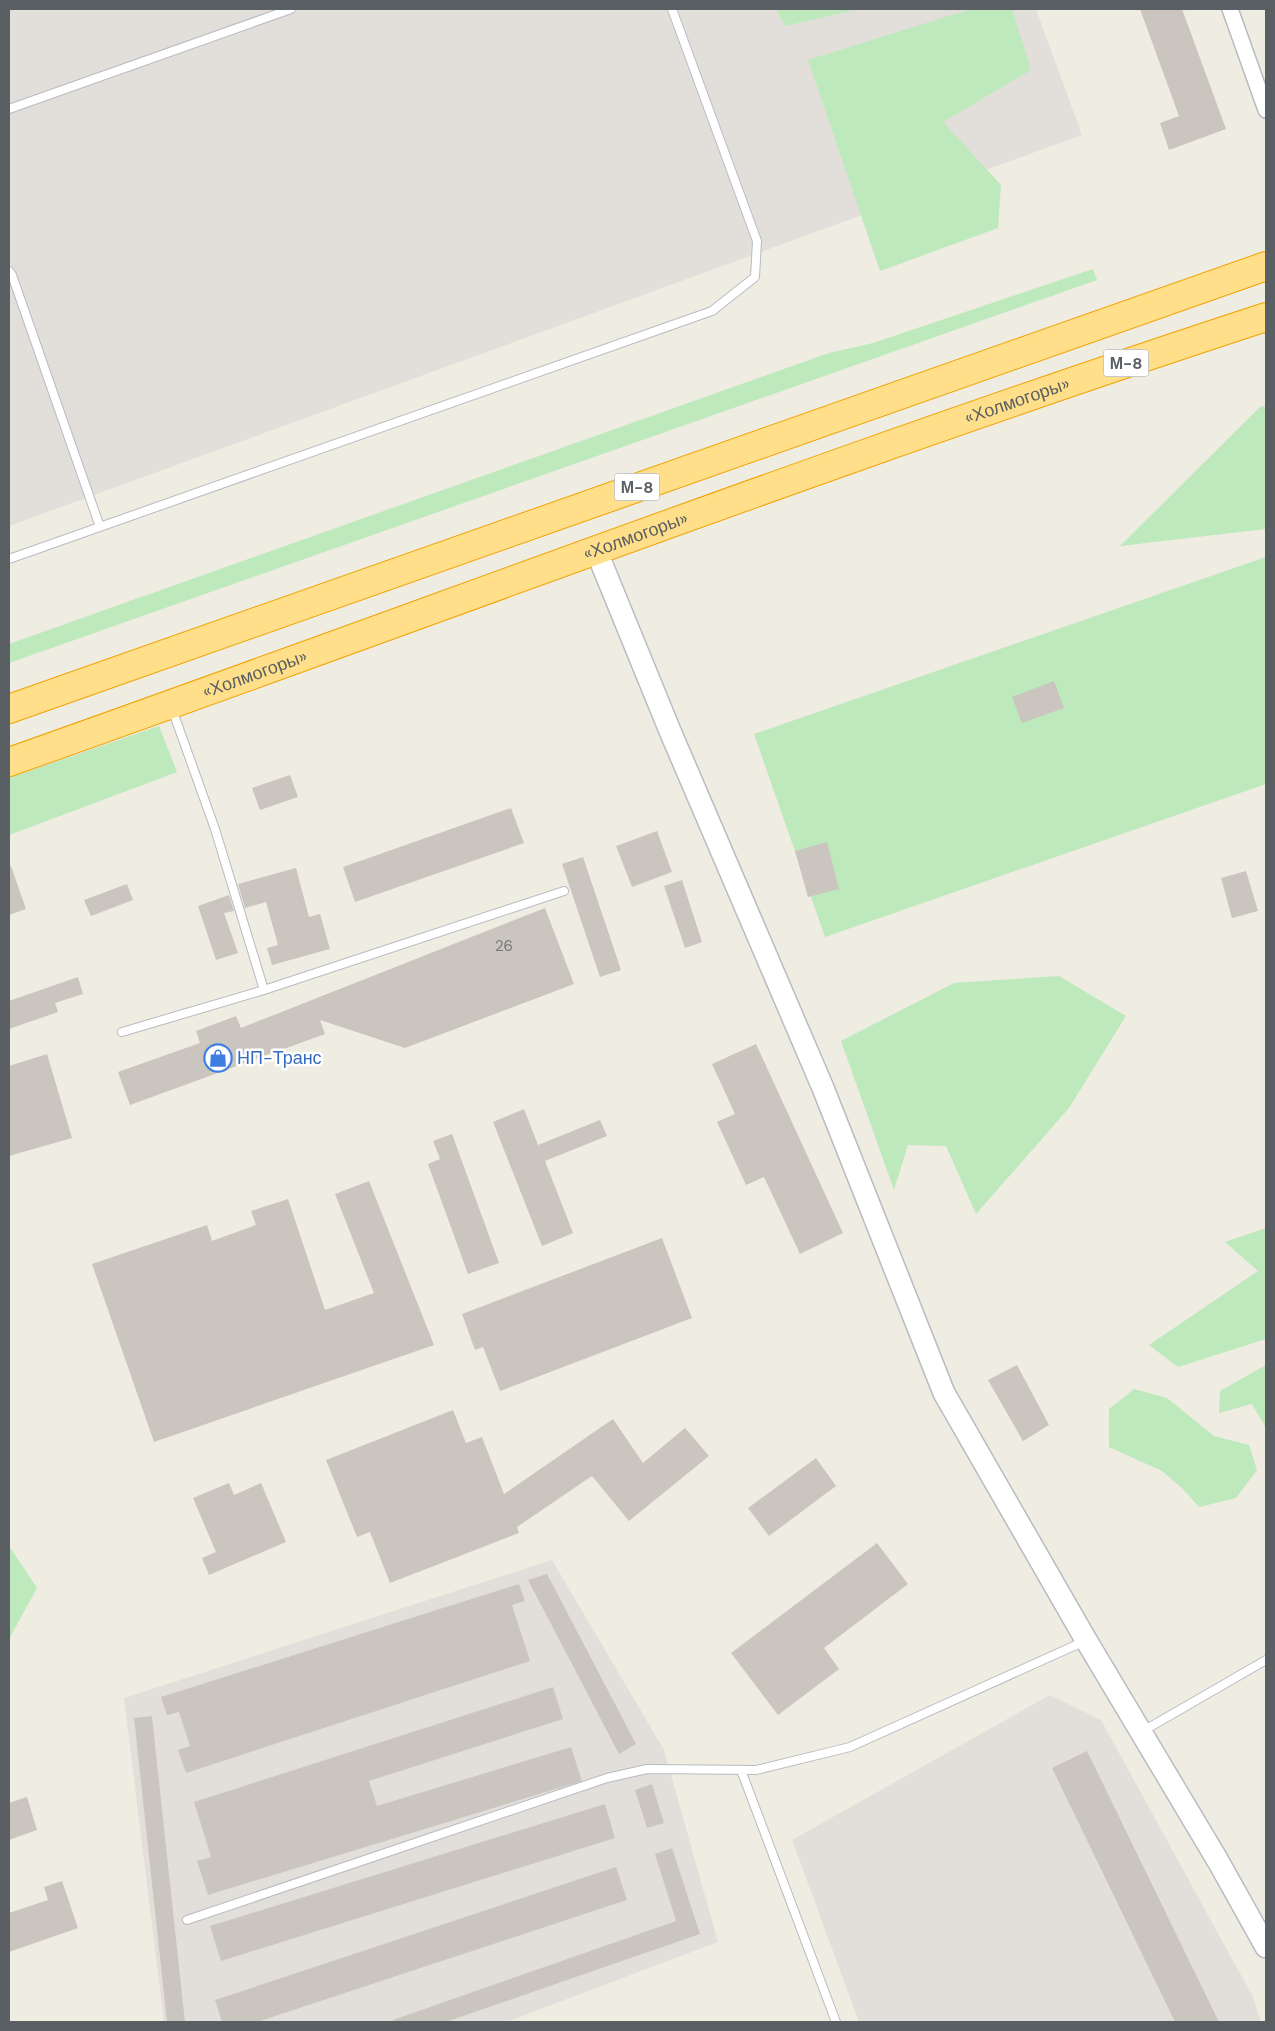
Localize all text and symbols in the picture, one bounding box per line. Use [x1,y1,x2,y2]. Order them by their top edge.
road number: М-8 [1104,349,1148,376]
street label: «Холмогоры» [961,371,1073,430]
road number: М-8 [614,474,660,501]
street label: «Холмогоры» [580,506,691,566]
street label: «Холмогоры» [199,644,310,704]
house number: 26 [495,936,513,956]
shop icon: НП-Транс [203,1043,233,1073]
place label: НП-Транс [237,1046,322,1070]

